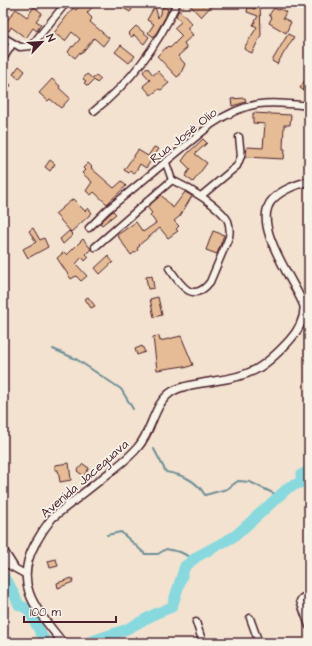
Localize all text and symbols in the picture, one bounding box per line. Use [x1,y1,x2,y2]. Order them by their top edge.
north arrow [22,22,62,62]
text: N [42,32,59,44]
street label: Rua José Olio [146,103,221,168]
street label: Avenida Jaceguava [37,435,133,523]
scale bar [24,598,116,624]
text: 100 m [30,604,61,621]

